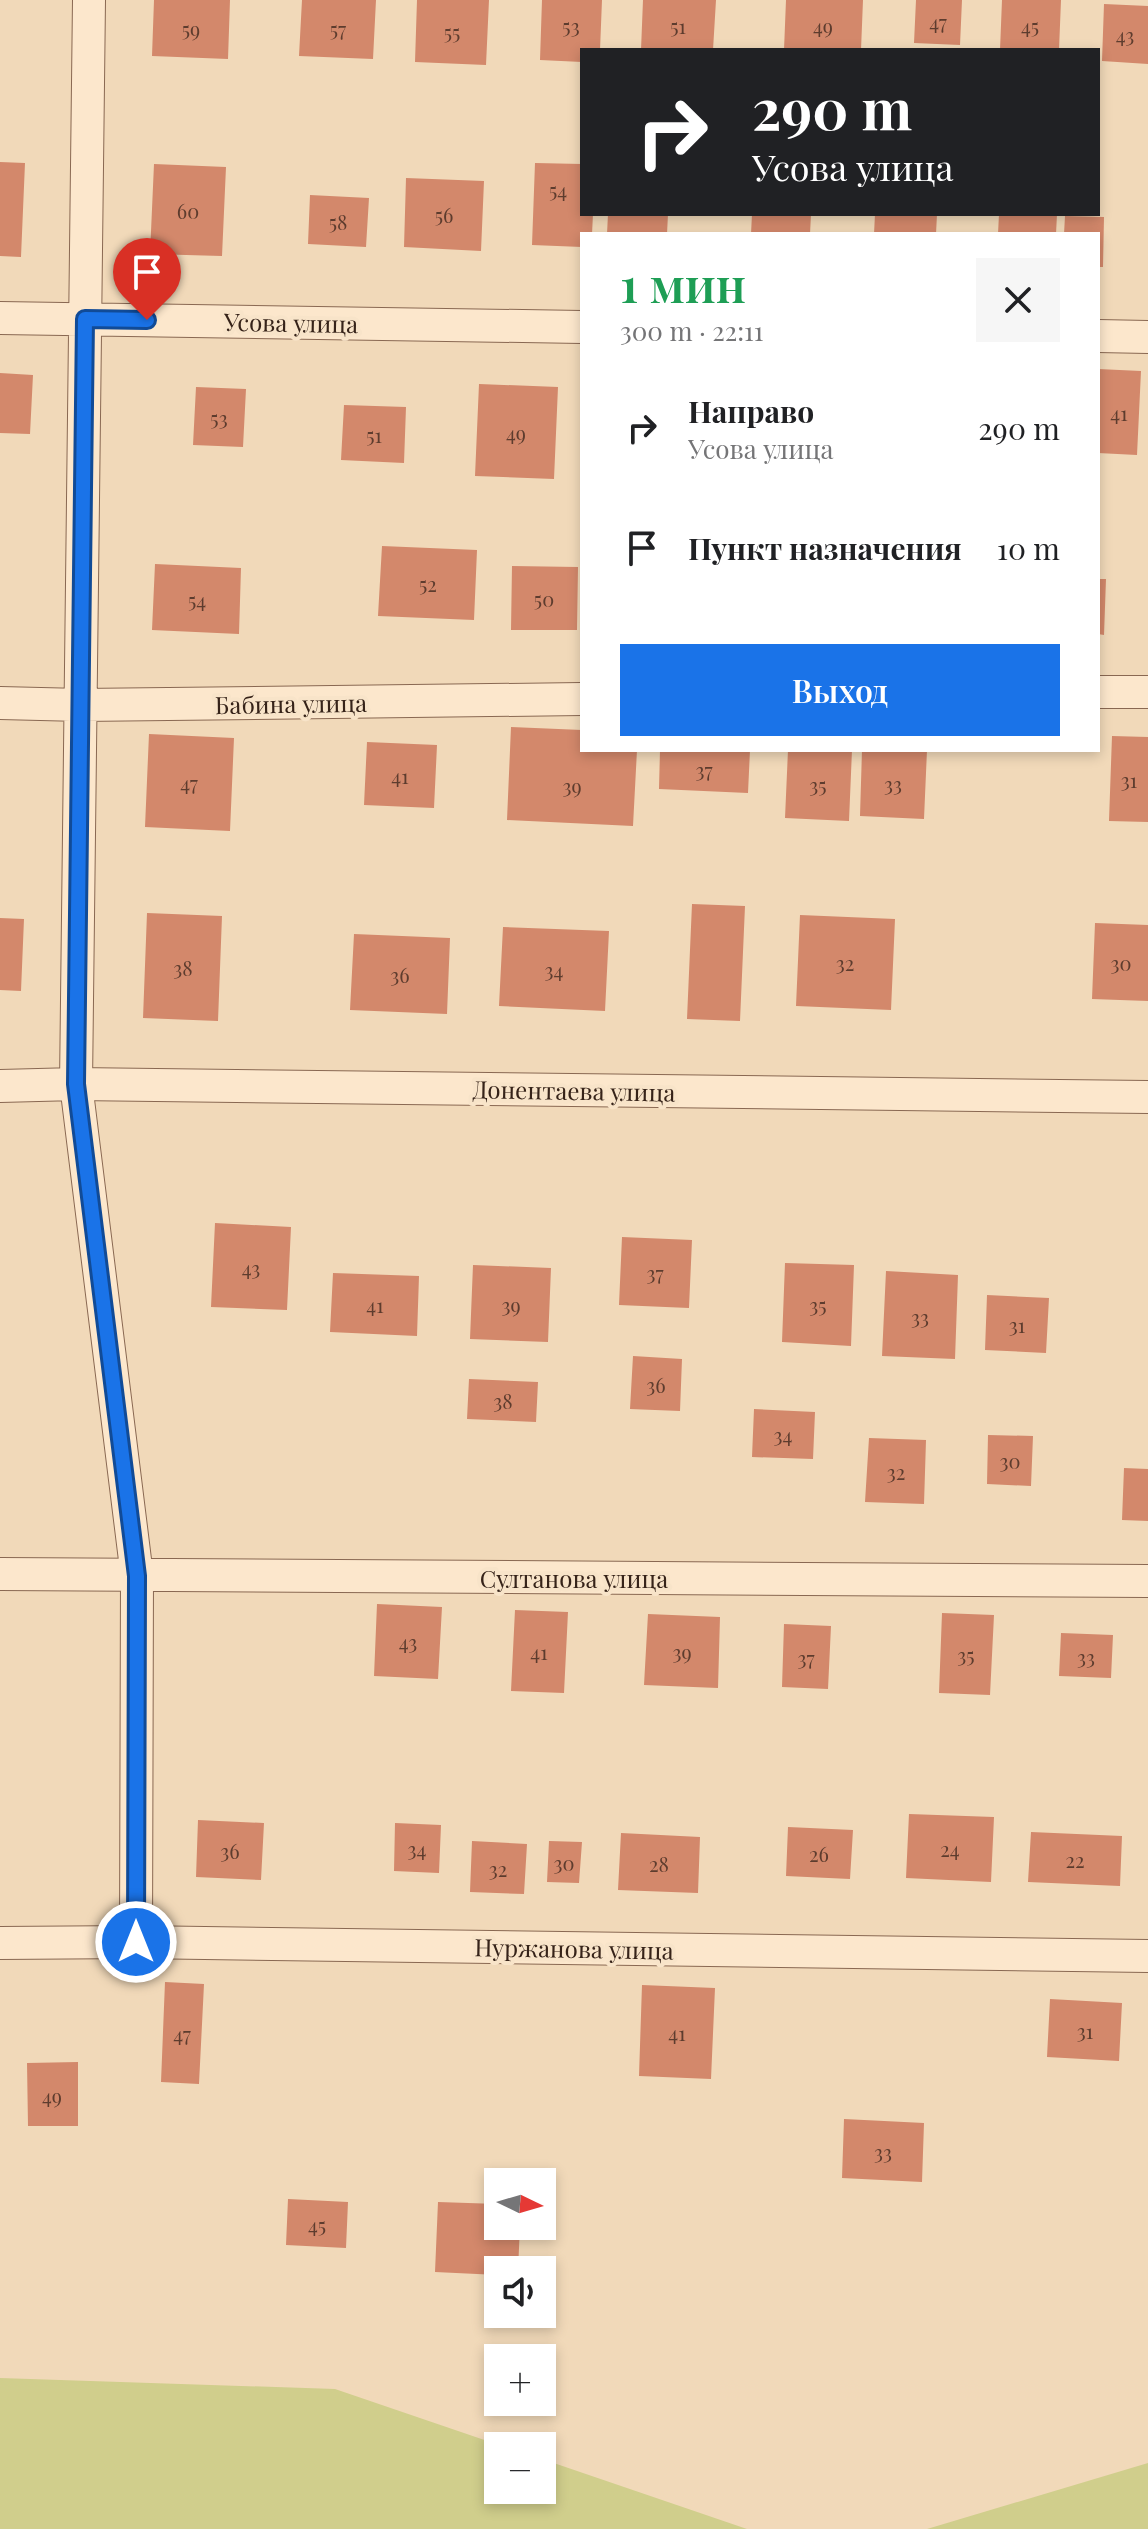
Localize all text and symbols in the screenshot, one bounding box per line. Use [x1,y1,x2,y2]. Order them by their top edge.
house number: 47 [929,8,947,35]
house number: 53 [562,12,580,39]
house number: 51 [670,12,686,39]
house number: 49 [813,12,833,39]
house number: 45 [1021,12,1039,39]
house number: 59 [182,15,200,42]
house number: 57 [330,15,346,42]
house number: 55 [444,18,460,45]
house number: 43 [1116,21,1134,48]
text: 290 m [752,70,912,145]
icon: right [620,80,724,184]
text: Усова улица [752,142,953,190]
house number: 54 [549,176,567,203]
house number: 60 [177,197,199,224]
house number: 56 [435,201,453,228]
house number: 58 [329,208,347,235]
pin [113,238,181,320]
icon: arrive [125,250,169,294]
text: 1 мин [620,251,746,315]
button: close [976,258,1060,342]
street label: Усова улица [223,305,358,339]
text: 300 m · 22:11 [620,313,763,348]
text: Направо [688,391,814,431]
house number: 41 [1110,399,1128,426]
house number: 53 [210,404,228,431]
icon: right [620,406,664,450]
text: 290 m [978,408,1060,448]
house number: 49 [506,419,526,446]
house number: 51 [366,421,382,448]
text: Усова улица [688,431,833,466]
icon: arrive [620,526,664,570]
text: Пункт назначения [688,528,962,568]
text: 10 m [997,528,1060,568]
house number: 52 [419,570,437,597]
house number: 50 [534,585,554,612]
house number: 54 [188,586,206,613]
button: Выход [620,644,1060,736]
street label: Бабина улица [215,686,367,720]
house number: 37 [695,756,713,783]
house number: 41 [391,762,409,789]
house number: 31 [1121,766,1137,793]
house number: 47 [180,769,198,796]
house number: 33 [884,770,902,797]
house number: 35 [809,771,827,798]
house number: 39 [562,772,582,799]
house number: 32 [836,949,854,976]
house number: 30 [1110,949,1132,976]
house number: 38 [173,954,193,981]
house number: 34 [545,956,564,983]
house number: 36 [390,961,410,988]
street label: Донентаева улица [472,1072,676,1108]
house number: 43 [242,1254,260,1281]
house number: 37 [646,1259,664,1286]
house number: 41 [366,1291,384,1318]
house number: 39 [501,1291,521,1318]
house number: 35 [809,1291,827,1318]
house number: 33 [911,1303,929,1330]
house number: 31 [1009,1311,1025,1338]
house number: 36 [646,1371,666,1398]
house number: 38 [493,1387,513,1414]
house number: 34 [774,1421,793,1448]
house number: 30 [999,1447,1021,1474]
house number: 32 [887,1458,905,1485]
street label: Султанова улица [480,1562,668,1594]
house number: 43 [399,1628,417,1655]
house number: 41 [530,1638,548,1665]
house number: 39 [672,1638,692,1665]
house number: 35 [957,1641,975,1668]
house number: 33 [1077,1643,1095,1670]
house number: 37 [797,1644,815,1671]
house number: 34 [408,1835,427,1862]
house number: 24 [940,1835,960,1862]
house number: 36 [220,1837,240,1864]
house number: 26 [809,1840,829,1867]
house number: 22 [1065,1846,1085,1873]
house number: 30 [553,1849,575,1876]
house number: 28 [649,1850,669,1877]
house number: 32 [489,1855,507,1882]
position arrow [94,1900,178,1984]
street label: Нуржанова улица [474,1930,674,1966]
house number: 31 [1077,2017,1093,2044]
house number: 41 [668,2019,686,2046]
house number: 47 [173,2020,191,2047]
house number: 49 [42,2082,62,2109]
house number: 33 [874,2138,892,2165]
north arrow [484,2168,556,2240]
map controls [484,2168,556,2504]
house number: 45 [308,2211,326,2238]
button: sound [484,2256,556,2328]
button: + [484,2344,556,2416]
button: − [484,2432,556,2504]

